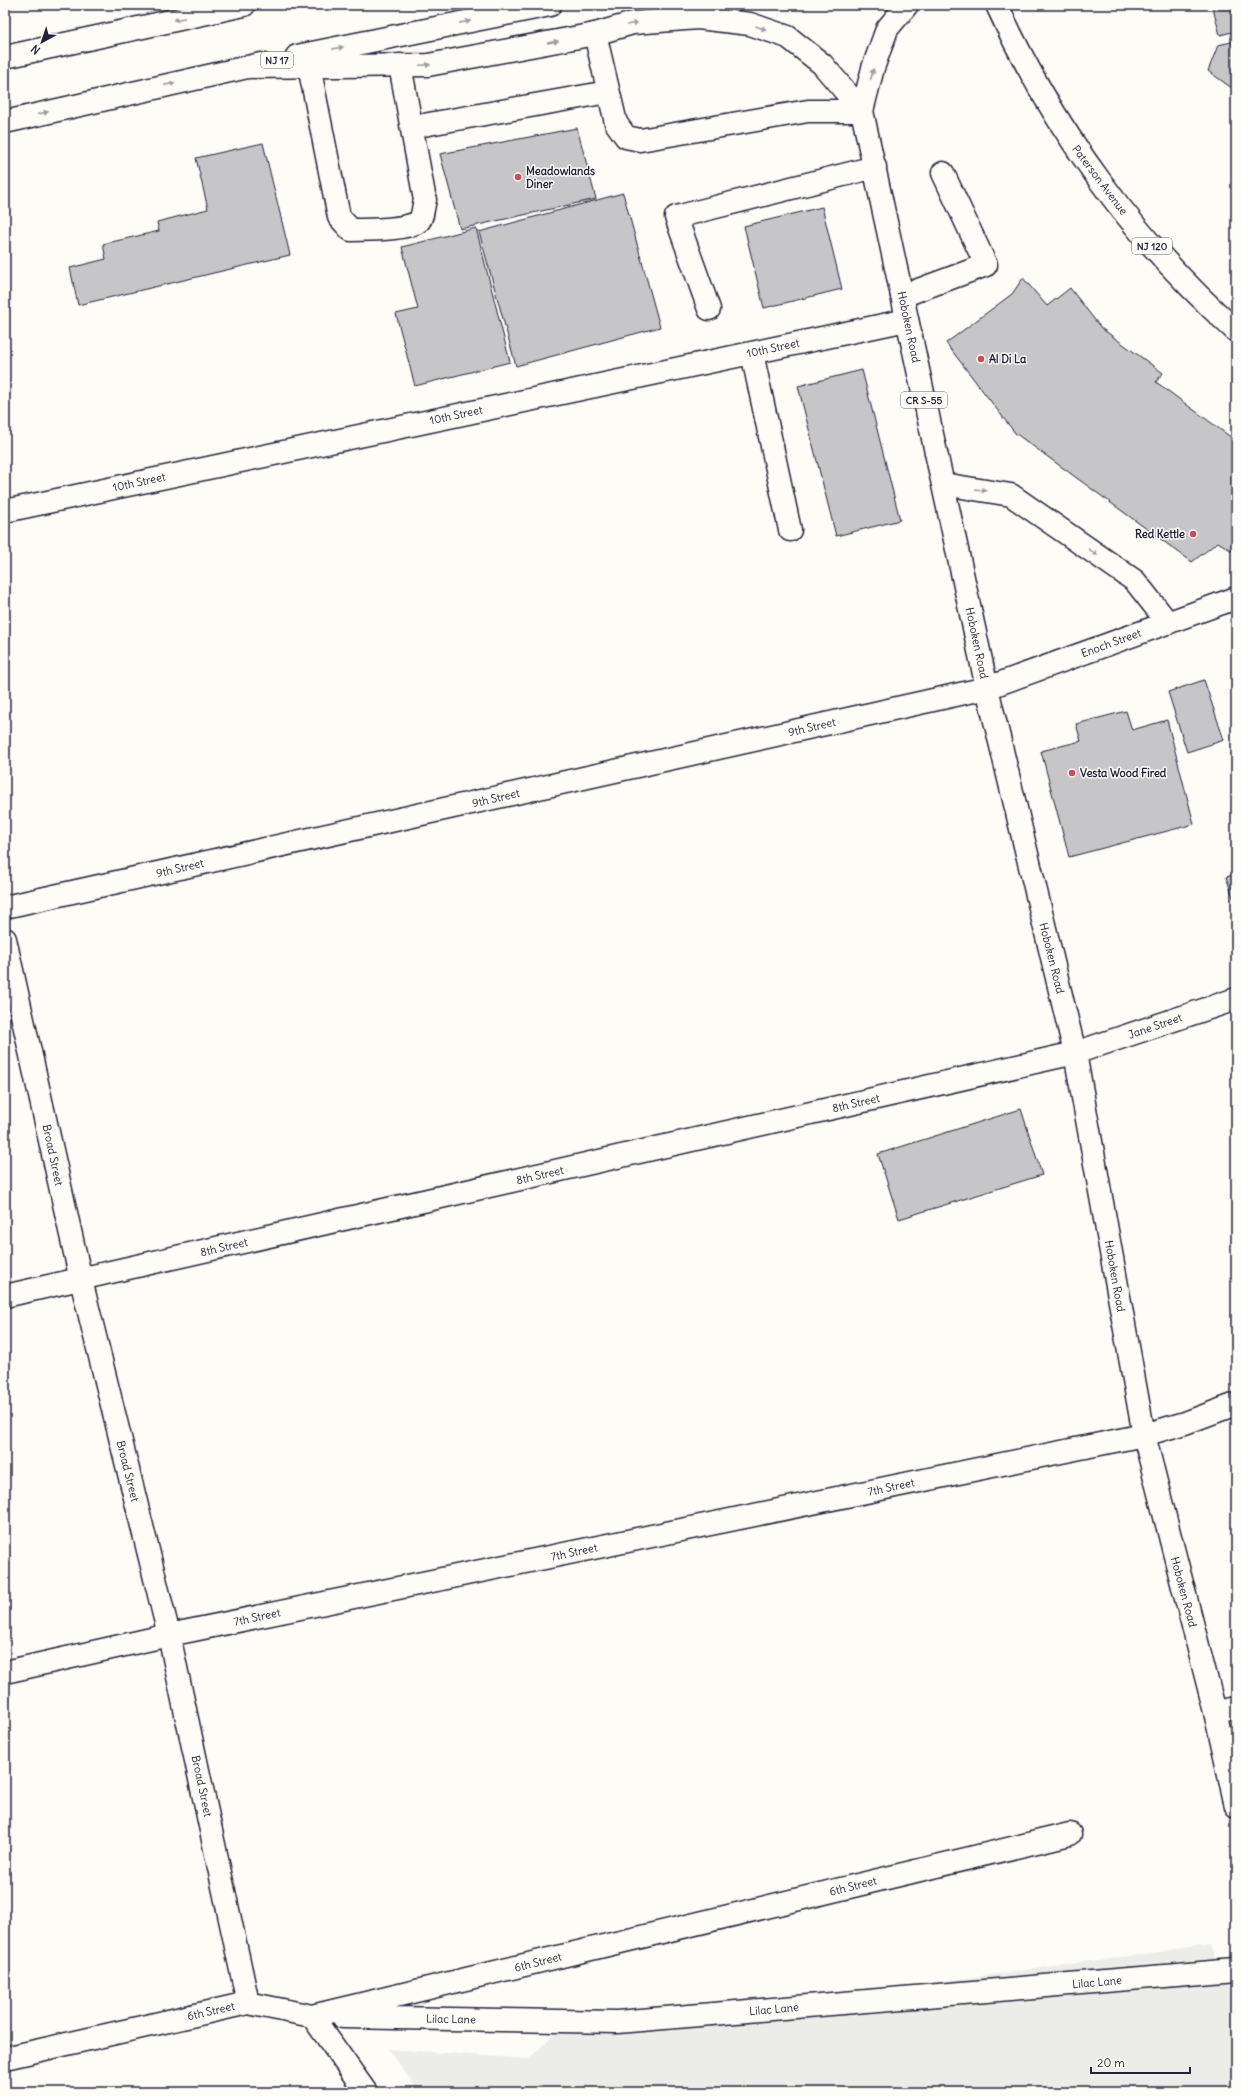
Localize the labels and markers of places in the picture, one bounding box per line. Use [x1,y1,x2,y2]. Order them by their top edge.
place label: Meadowlands Diner [526,164,595,191]
marker: Meadowlands Diner [513,172,523,182]
place label: Al Di La [989,352,1027,366]
marker: Al Di La [976,354,986,364]
place label: Red Kettle [1135,527,1185,541]
marker: Red Kettle [1188,529,1198,539]
place label: Vesta Wood Fired [1080,766,1167,780]
marker: Vesta Wood Fired [1067,768,1077,778]

